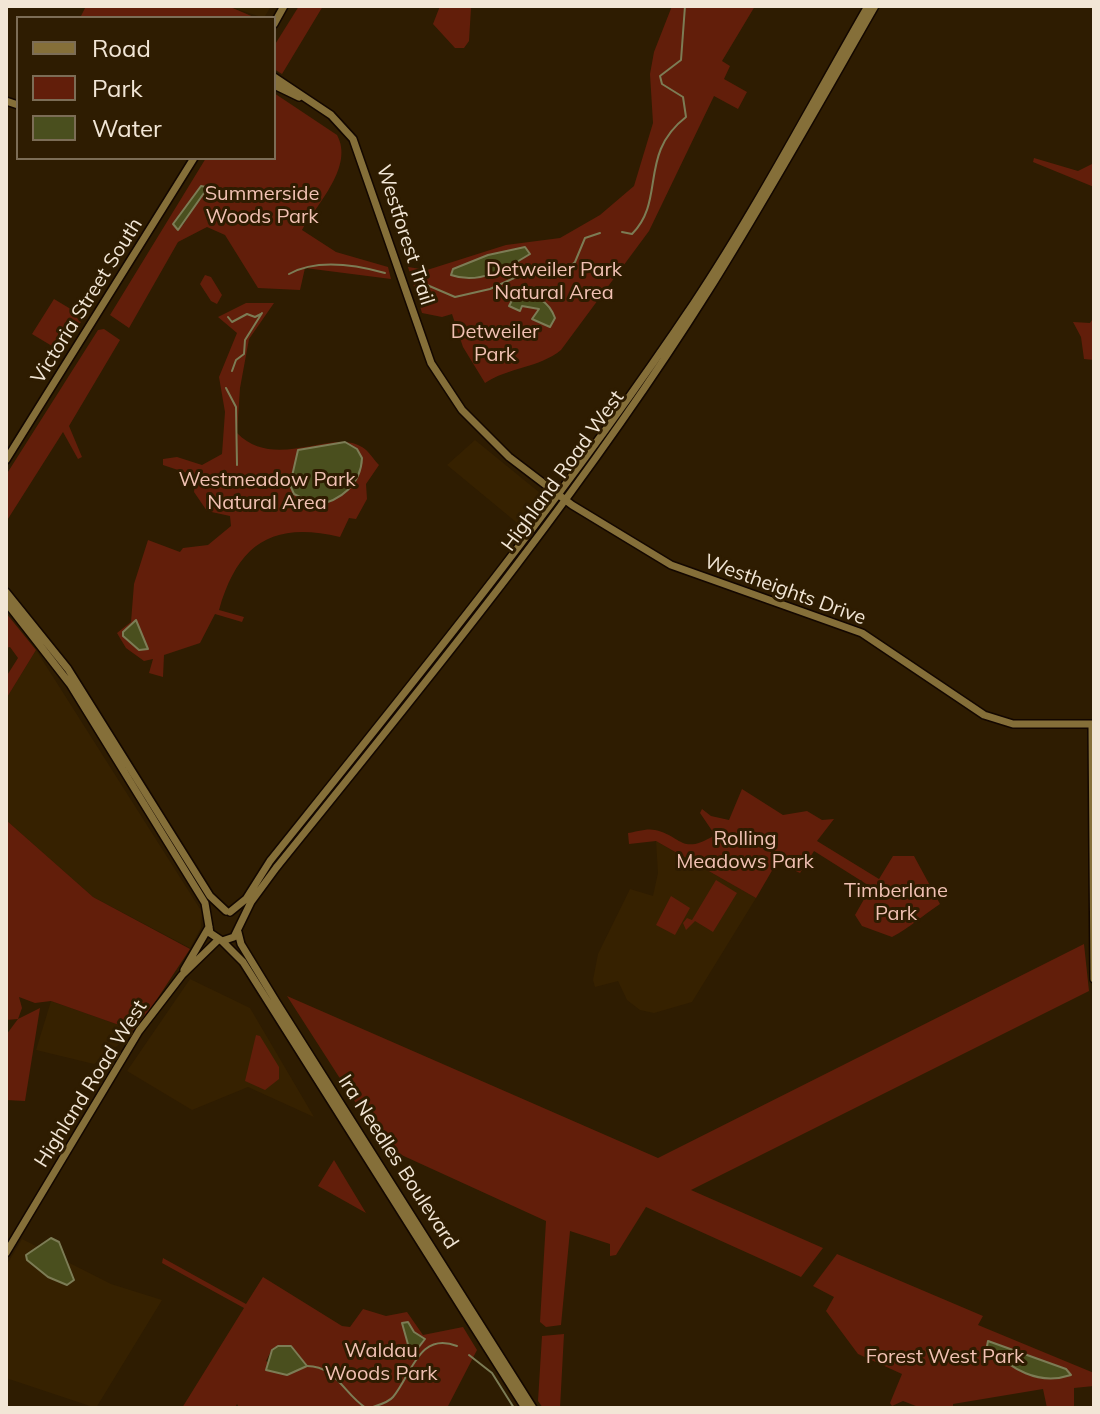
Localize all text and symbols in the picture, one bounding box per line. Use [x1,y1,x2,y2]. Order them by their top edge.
legend [16,16,276,160]
text: Road [92,33,151,63]
text: Park [92,73,143,103]
text: Water [92,113,162,143]
street label: Westforest Trail [371,162,439,308]
park label: Summerside Woods Park [205,182,319,229]
street label: Victoria Street South [26,214,148,388]
park label: Detweiler Park Natural Area [486,258,622,305]
park label: Detweiler Park [451,320,539,367]
street label: Highland Road West [497,386,629,556]
park label: Westmeadow Park Natural Area [178,468,356,515]
street label: Westheights Drive [701,550,869,630]
park label: Rolling Meadows Park [676,827,814,874]
park label: Timberlane Park [844,879,948,926]
street label: Highland Road West [30,996,152,1172]
street label: Ira Needles Boulevard [333,1070,463,1254]
park label: Waldau Woods Park [324,1339,438,1386]
park label: Forest West Park [866,1345,1024,1369]

